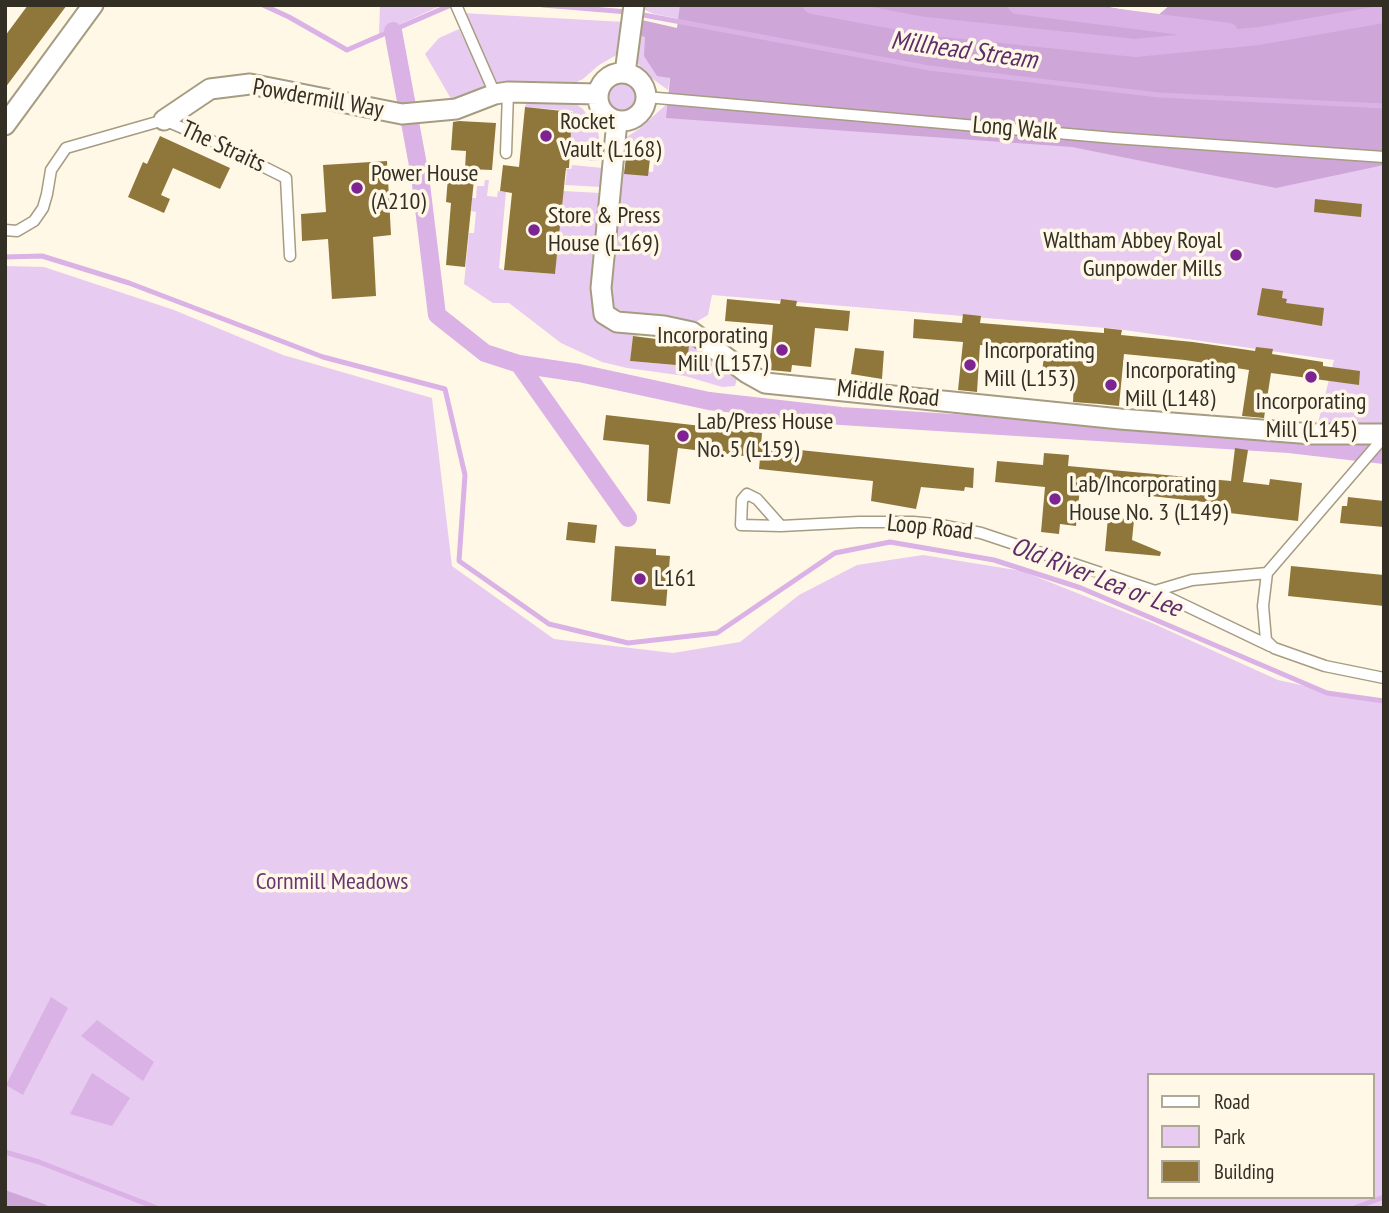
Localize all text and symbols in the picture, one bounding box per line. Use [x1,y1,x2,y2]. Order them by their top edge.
water label: Millhead Stream [889,25,1039,77]
street label: Powdermill Way [250,73,386,125]
place label: Rocket Vault (L168) [560,108,661,164]
street label: Long Walk [971,111,1059,147]
street label: The Straits [176,115,270,179]
marker: Rocket Vault (L168) [538,128,554,144]
place label: Power House (A210) [371,160,478,216]
marker: Power House (A210) [349,180,365,196]
place label: Store & Press House (L169) [548,202,660,258]
marker: Store & Press House (L169) [526,222,542,238]
place label: Waltham Abbey Royal Gunpowder Mills [1043,227,1222,283]
marker: Waltham Abbey Royal Gunpowder Mills [1228,247,1244,263]
place label: Incorporating Mill (L157) [657,322,768,378]
place label: Incorporating Mill (L153) [984,337,1095,393]
marker: Incorporating Mill (L157) [774,342,790,358]
marker: Incorporating Mill (L153) [962,357,978,373]
place label: Incorporating Mill (L148) [1125,357,1236,413]
marker: Incorporating Mill (L145) [1303,369,1319,385]
street label: Middle Road [835,374,941,414]
marker: Incorporating Mill (L148) [1103,377,1119,393]
place label: Incorporating Mill (L145) [1256,388,1366,444]
place label: Lab/Press House No. 5 (L159) [697,408,833,464]
marker: Lab/Press House No. 5 (L159) [675,428,691,444]
place label: Lab/Incorporating House No. 3 (L149) [1069,471,1228,527]
marker: Lab/Incorporating House No. 3 (L149) [1047,491,1063,507]
street label: Loop Road [886,509,974,547]
water label: Old River Lea or Lee [1006,531,1186,625]
place label: L161 [654,565,696,593]
marker: L161 [632,571,648,587]
park label: Cornmill Meadows [256,868,408,896]
legend [1148,1073,1375,1199]
text: Road [1214,1088,1250,1115]
text: Park [1214,1123,1245,1150]
text: Building [1214,1158,1274,1185]

